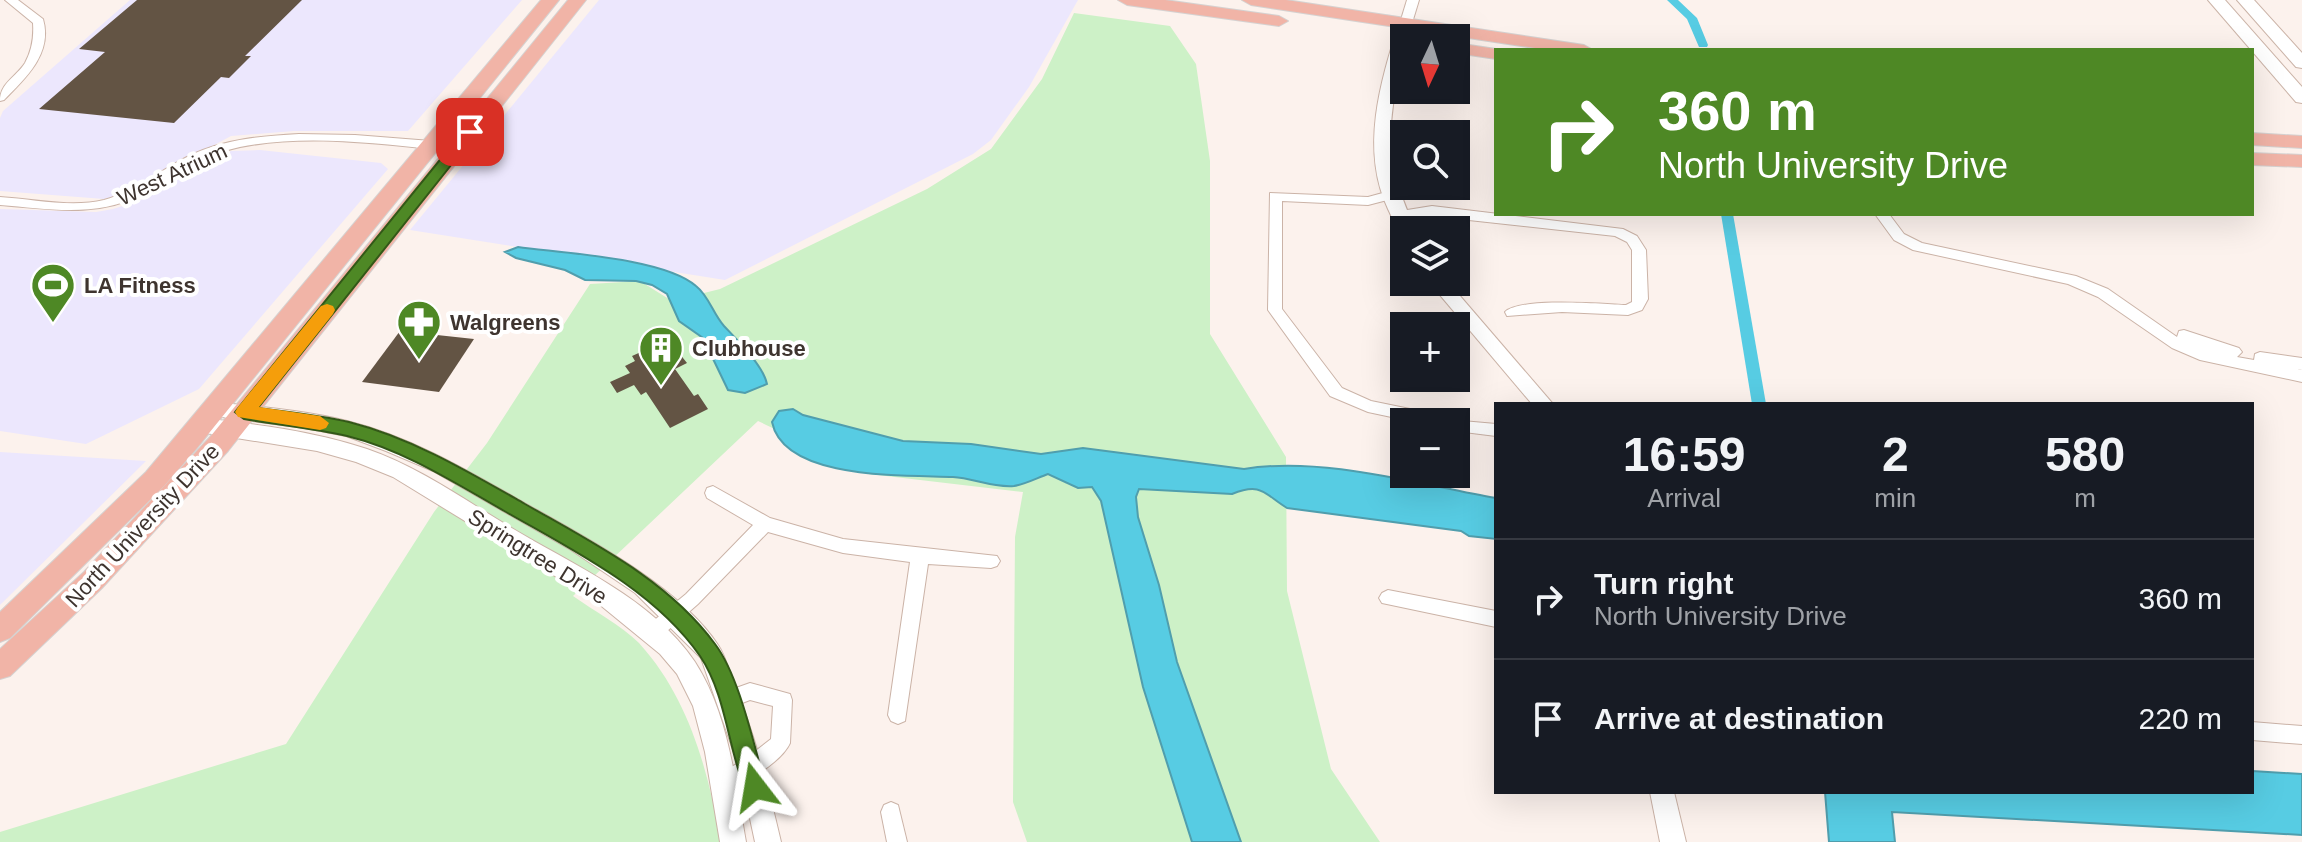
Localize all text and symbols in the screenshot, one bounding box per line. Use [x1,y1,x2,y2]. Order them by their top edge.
north arrow [1390,24,1470,104]
map controls [1390,24,1470,488]
text: 360 m [1658,79,1817,142]
icon: right [1526,80,1630,184]
pin [436,98,504,166]
icon: arrive [448,110,492,154]
button: search [1390,120,1470,200]
street label: West Atrium [113,138,231,211]
text: North University Drive [1658,145,2008,186]
button: layers [1390,216,1470,296]
sports icon: LA Fitness [29,261,77,324]
place label: LA Fitness [84,273,196,298]
pharmacy icon: Walgreens [395,298,443,361]
place label: Walgreens [450,310,560,335]
button: + [1390,312,1470,392]
building icon: Clubhouse [637,324,685,387]
place label: Clubhouse [692,336,806,361]
button: − [1390,408,1470,488]
text: 16:59 [1623,428,1746,481]
text: 2 [1882,428,1909,481]
text: 580 [2045,428,2125,481]
street label: North University Drive [60,439,224,612]
text: Arrival [1647,483,1721,513]
text: min [1874,483,1916,513]
text: m [2074,483,2096,513]
street label: Springtree Drive [464,504,612,609]
text: Turn right [1594,567,1733,600]
icon: right [1526,577,1570,621]
text: 360 m [2139,582,2222,615]
text: North University Drive [1594,601,1847,631]
icon: arrive [1526,697,1570,741]
text: Arrive at destination [1594,702,1884,735]
text: 220 m [2139,702,2222,735]
position arrow [713,745,797,829]

